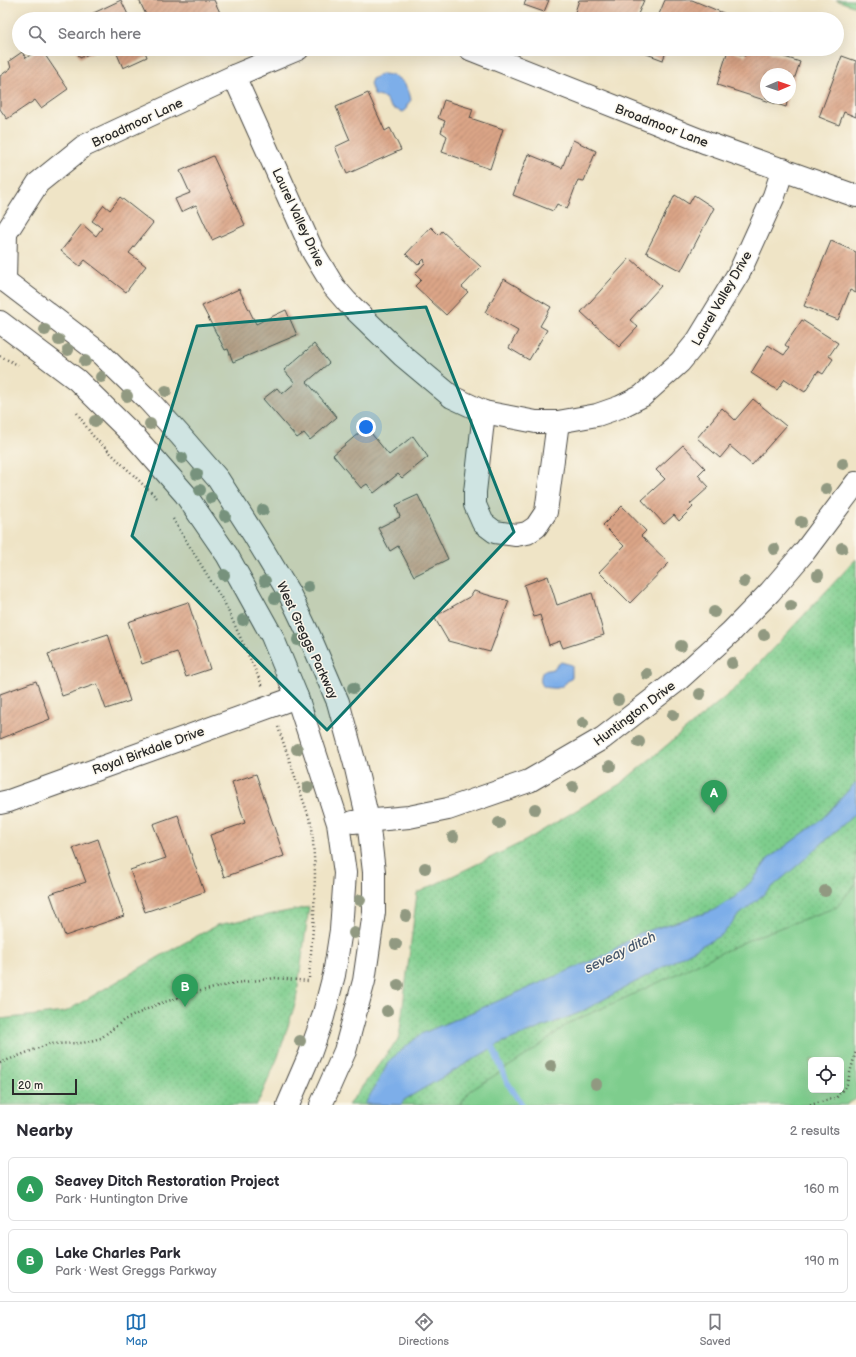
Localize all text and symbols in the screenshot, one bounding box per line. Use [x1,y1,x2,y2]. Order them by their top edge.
search box [12,12,844,56]
icon: search [26,23,48,45]
text: Search here [58,25,141,44]
north arrow [760,68,796,104]
street label: Broadmoor Lane [89,95,186,151]
street label: Broadmoor Lane [613,101,711,151]
street label: Laurel Valley Drive [268,166,328,269]
street label: Laurel Valley Drive [688,248,756,349]
your location [356,417,376,437]
street label: West Greggs Parkway [273,579,341,702]
street label: Huntington Drive [591,678,679,750]
street label: Royal Birkdale Drive [90,723,207,779]
pin: A [701,780,727,813]
water label: seveay ditch [582,928,659,977]
pin: B [172,974,198,1007]
map controls [808,1057,844,1093]
button: locate [808,1057,844,1093]
scale bar [12,1077,77,1096]
text: 20 m [18,1079,43,1092]
text: Nearby [16,1121,73,1141]
text: 2 results [790,1123,840,1139]
text: Seavey Ditch Restoration Project [55,1172,279,1191]
text: A [26,1181,34,1197]
text: 160 m [804,1181,839,1197]
text: Park · Huntington Drive [55,1191,188,1207]
text: Lake Charles Park [55,1244,181,1263]
text: B [25,1253,35,1269]
text: 190 m [805,1253,839,1269]
text: Park · West Greggs Parkway [55,1263,217,1279]
tab: Map [125,1311,148,1348]
tab: Directions [398,1311,449,1348]
tab: Saved [700,1311,731,1348]

